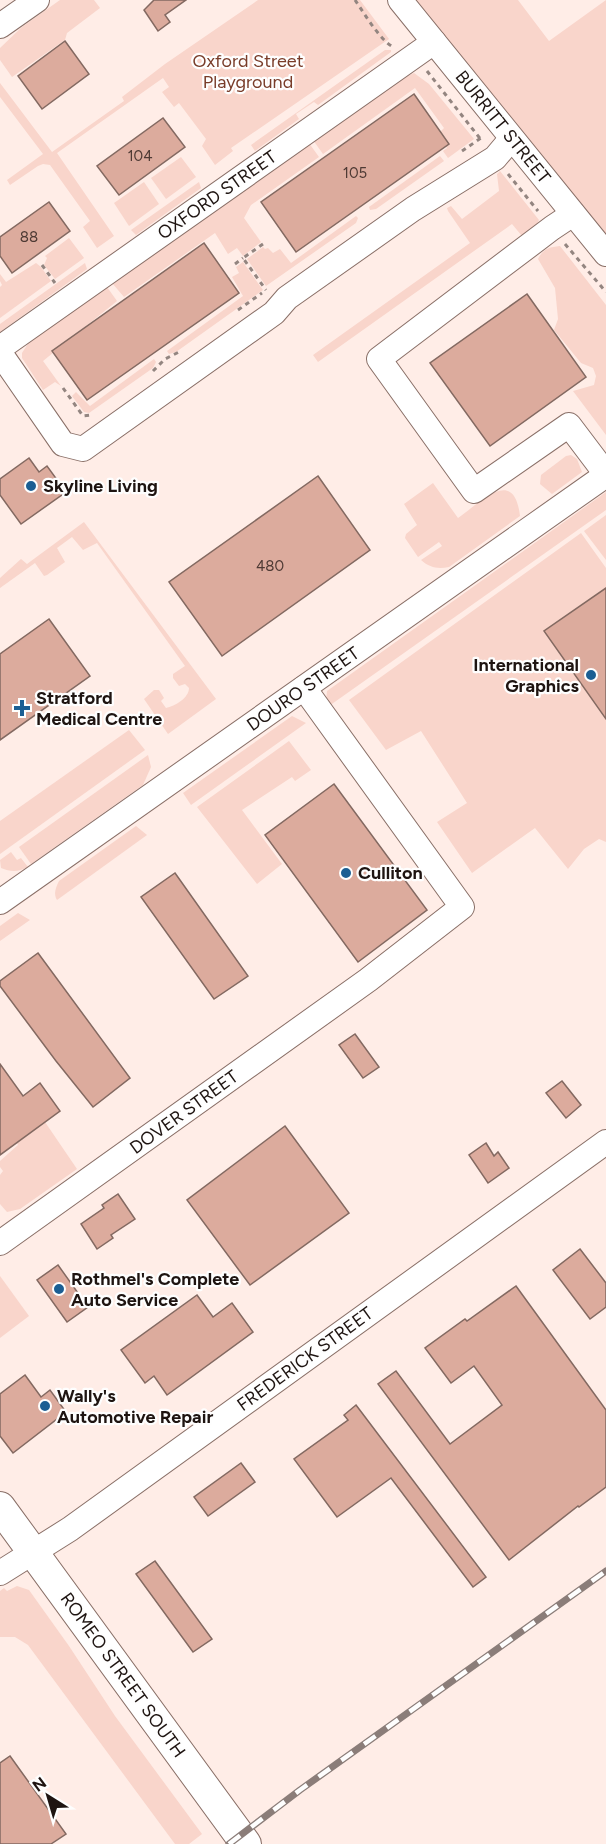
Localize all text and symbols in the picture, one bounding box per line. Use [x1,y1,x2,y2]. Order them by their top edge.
park label: Oxford Street Playground [192,50,304,93]
street label: BURRITT STREET [451,66,555,188]
street label: OXFORD STREET [153,146,281,244]
house number: 104 [127,147,153,165]
house number: 105 [343,164,367,182]
house number: 88 [20,228,38,246]
place label: Skyline Living [43,475,158,497]
marker: Skyline Living [24,479,38,493]
house number: 480 [256,557,284,575]
street label: DOURO STREET [243,642,364,736]
place label: International Graphics [473,654,580,697]
marker: International Graphics [584,668,598,682]
place label: Stratford Medical Centre [36,687,162,730]
marker: Stratford Medical Centre [13,699,31,717]
place label: Culliton [358,862,423,884]
marker: Culliton [339,866,353,880]
street label: DOVER STREET [126,1065,243,1159]
place label: Rothmel's Complete Auto Service [71,1268,239,1311]
marker: Rothmel's Complete Auto Service [52,1282,66,1296]
street label: FREDERICK STREET [233,1302,377,1416]
place label: Wally's Automotive Repair [57,1385,213,1428]
marker: Wally's Automotive Repair [38,1399,52,1413]
street label: ROMEO STREET SOUTH [56,1588,190,1762]
north arrow [18,1766,78,1826]
text: N [29,1773,50,1796]

